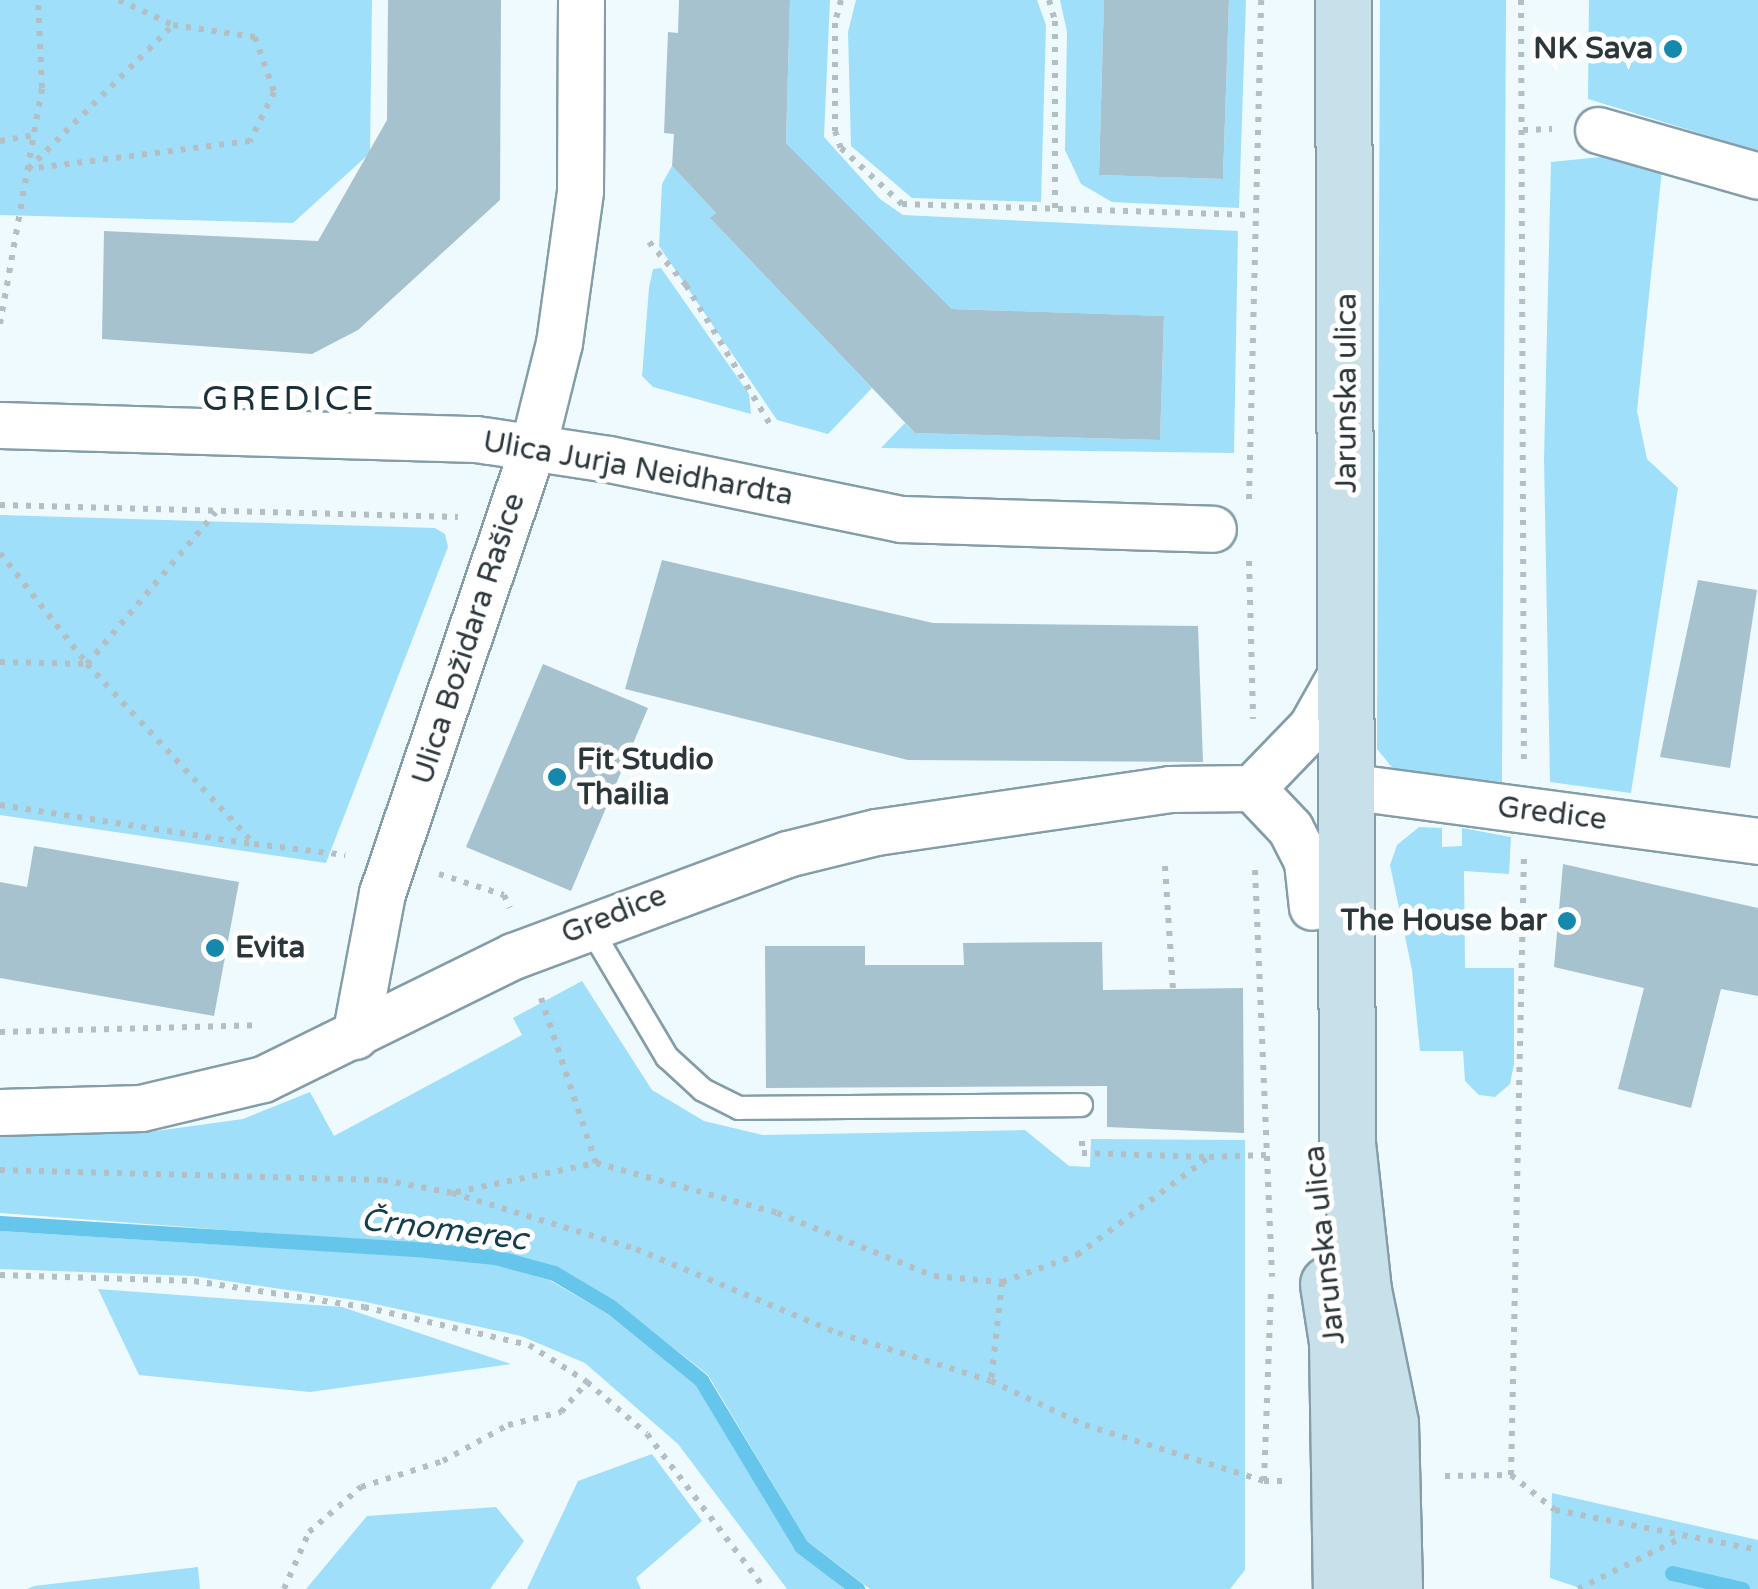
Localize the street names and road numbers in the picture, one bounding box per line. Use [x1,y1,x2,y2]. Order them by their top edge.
street label: Jarunska ulica [1329,293,1365,493]
street label: Ulica Jurja Neidhardta [480,424,796,514]
street label: Ulica Božidara Rašice [405,489,533,789]
street label: Gredice [1495,789,1609,839]
street label: Gredice [556,878,672,952]
street label: Jarunska ulica [1297,1144,1353,1346]

